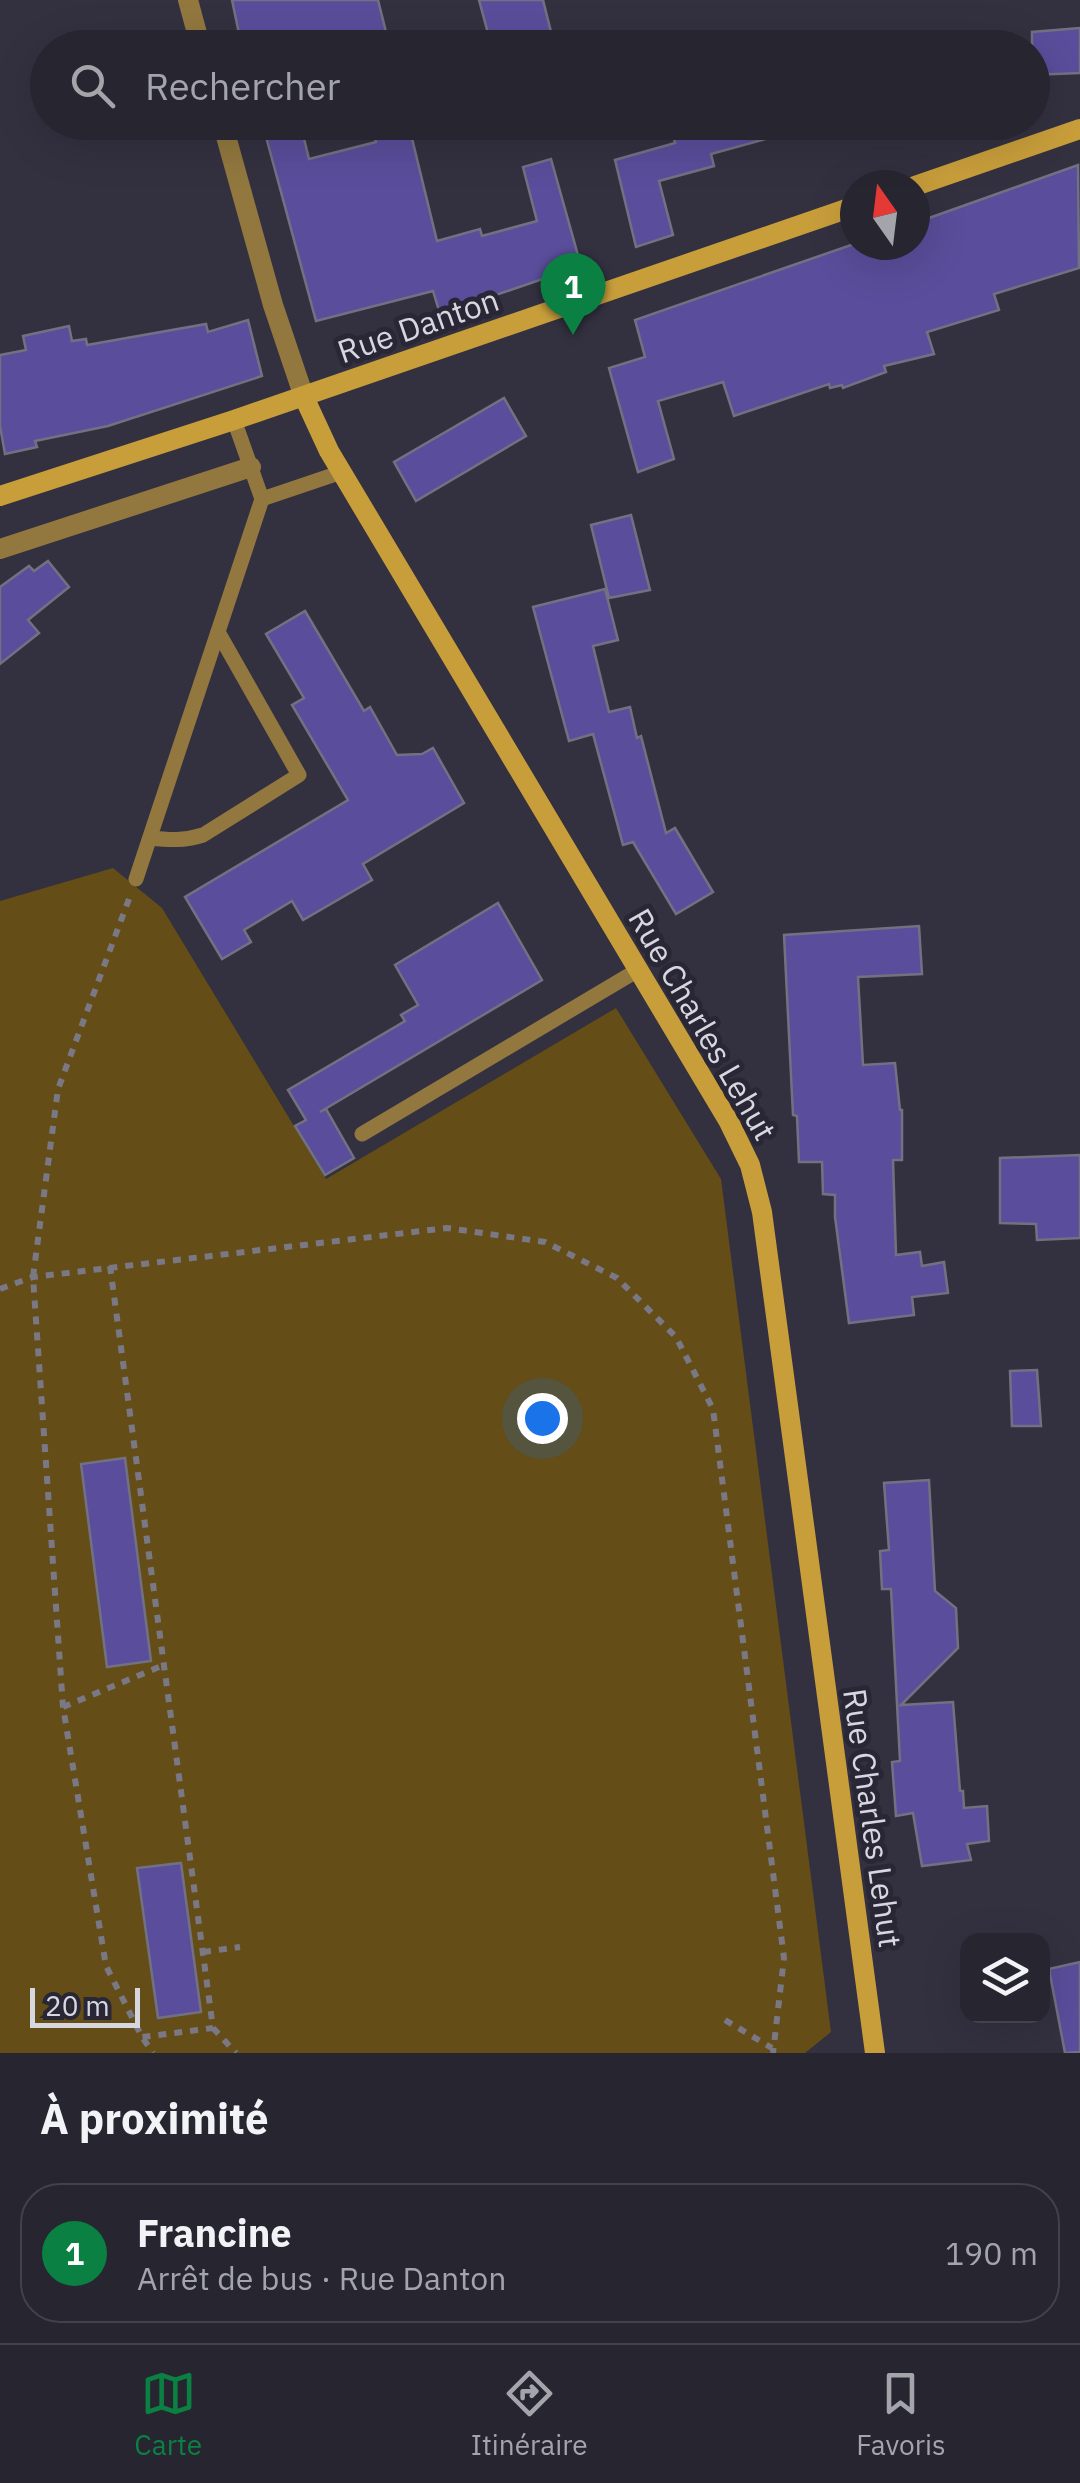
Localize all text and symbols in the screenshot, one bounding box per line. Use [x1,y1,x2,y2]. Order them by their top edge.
search box [30,30,1050,140]
icon: search [65,58,120,113]
text: Rechercher [145,61,340,110]
north arrow [840,170,930,260]
pin: 1 [540,252,606,335]
street label: Rue Danton [332,278,504,372]
street label: Rue Charles Lehut [620,901,786,1147]
your location [517,1393,568,1444]
street label: Rue Charles Lehut [834,1686,912,1950]
map controls [960,1933,1050,2023]
button: layers [960,1933,1050,2023]
scale bar [30,1983,140,2028]
text: 20 m [45,1987,110,2024]
text: À proximité [40,2091,269,2146]
text: Francine [137,2208,292,2257]
text: 1 [65,2232,84,2274]
text: 190 m [945,2232,1038,2274]
text: Arrêt de bus · Rue Danton [137,2257,506,2299]
tab: Carte [134,2366,202,2463]
tab: Itinéraire [471,2366,588,2463]
tab: Favoris [856,2366,946,2463]

